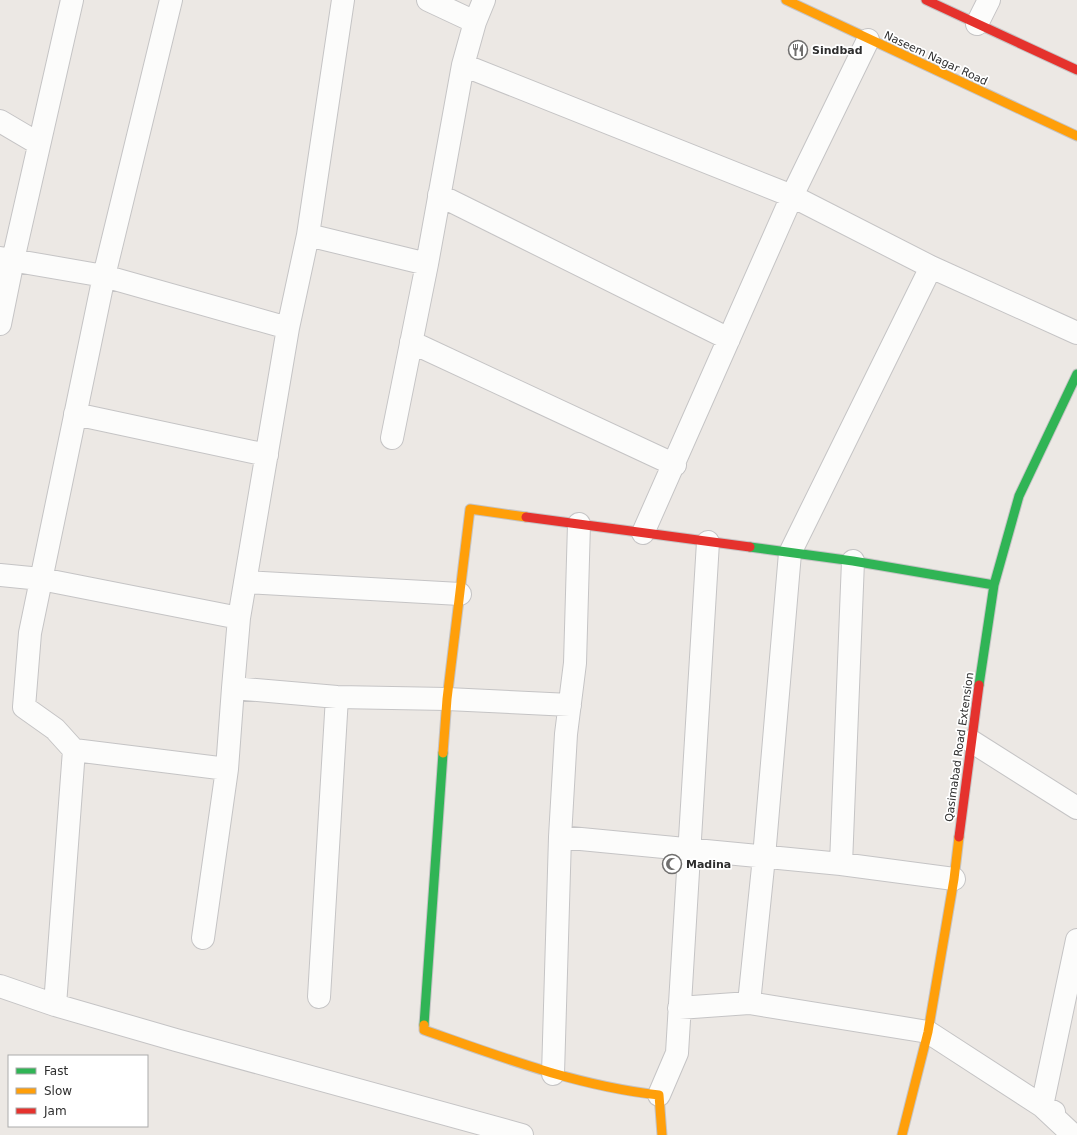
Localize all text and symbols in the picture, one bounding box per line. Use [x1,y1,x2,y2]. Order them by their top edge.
street label: Naseem Nagar Road [882,29,990,88]
restaurant icon: Sindbad [787,39,809,61]
place label: Sindbad [812,44,863,57]
street label: Qasimabad Road Extension [943,671,976,823]
mosque icon: Madina [661,853,683,875]
place label: Madina [686,858,731,871]
legend [8,1055,148,1127]
text: Fast [44,1064,68,1078]
text: Slow [44,1084,72,1098]
text: Jam [43,1104,67,1118]

